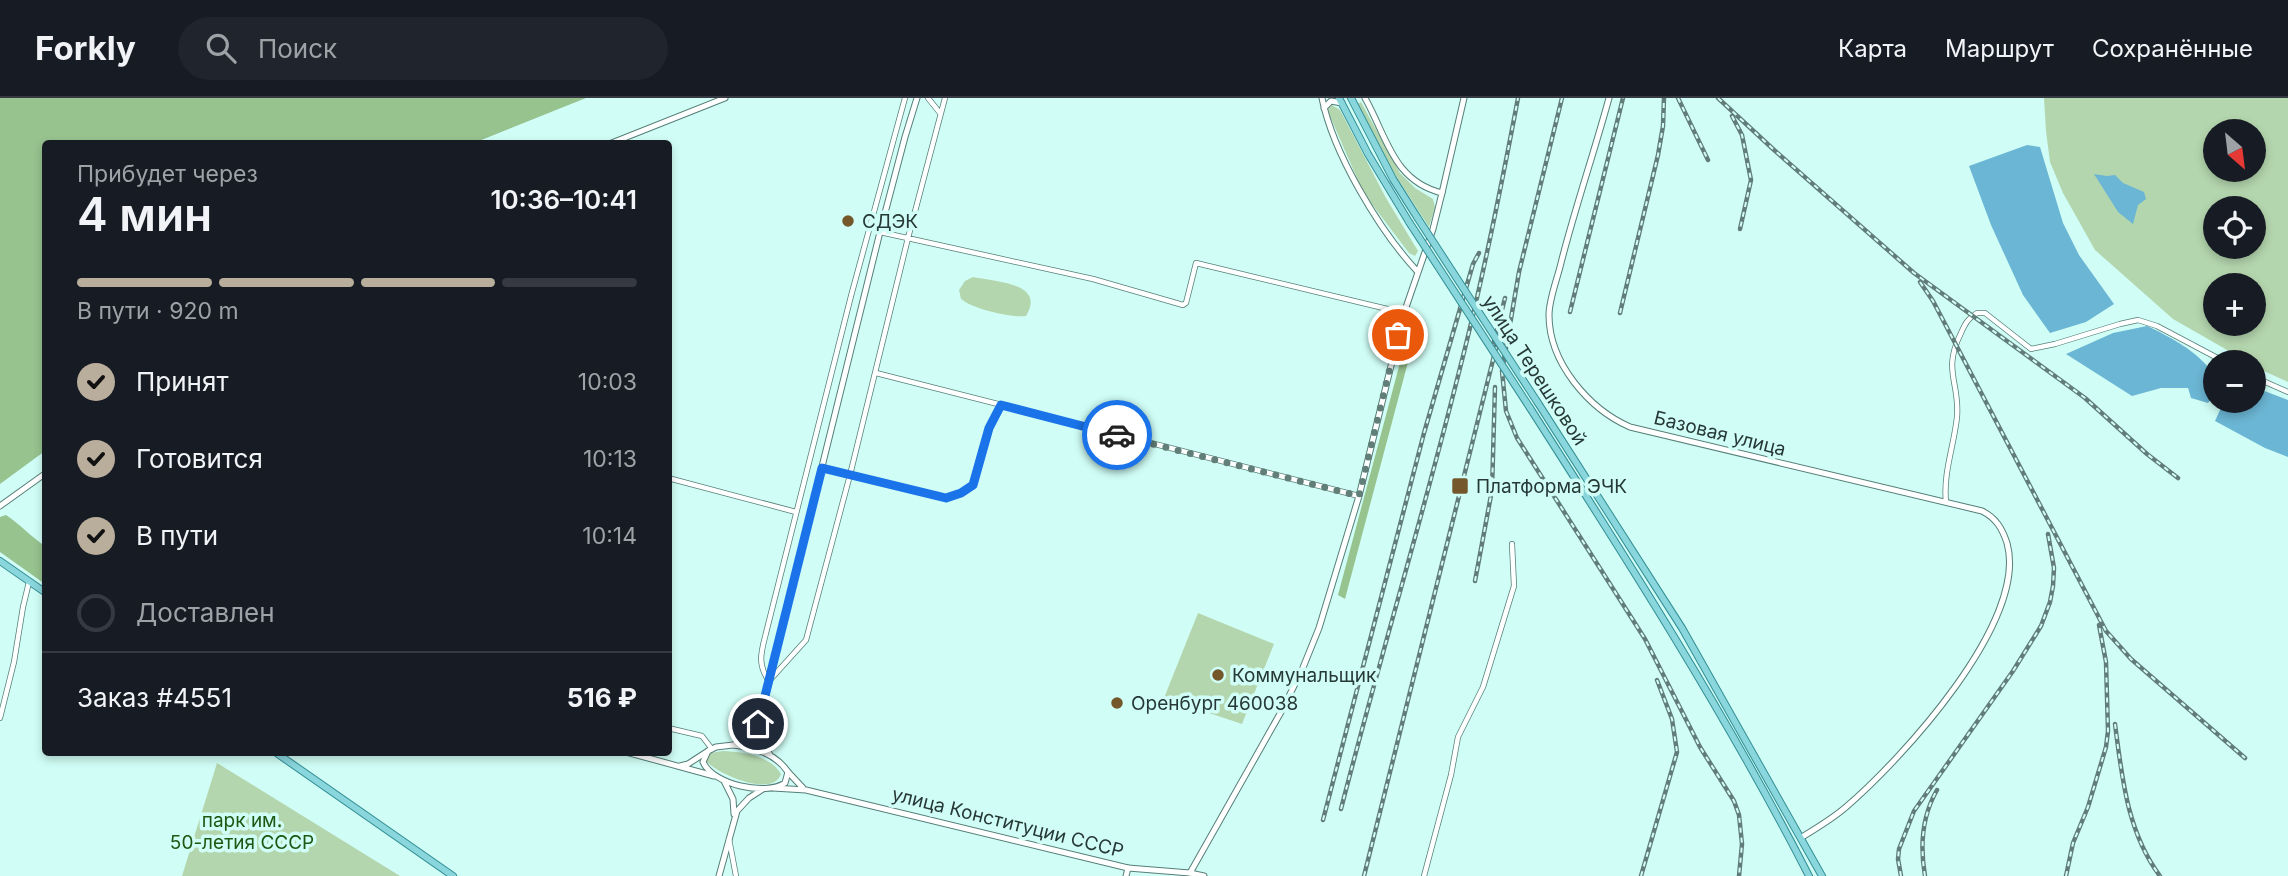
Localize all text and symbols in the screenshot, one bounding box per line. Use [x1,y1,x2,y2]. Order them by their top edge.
search box [178,17,668,80]
text: Forkly [35,28,136,68]
icon: search [202,29,240,67]
text: Поиск [258,33,337,64]
text: Карта [1838,34,1907,63]
text: Маршрут [1945,34,2054,63]
text: Сохранённые [2092,34,2253,63]
north arrow [2203,119,2266,182]
map controls [2203,119,2266,413]
text: Прибудет через [77,160,258,188]
text: 10:36–10:41 [490,184,637,215]
text: 4 мин [77,186,212,242]
button: locate [2203,196,2266,259]
place label: СДЭК [862,210,918,233]
marker: СДЭК [840,213,856,229]
button: + [2203,273,2266,336]
street label: улица Терешковой [1478,291,1592,450]
text: В пути · 920 m [77,297,239,325]
pin [1368,305,1428,365]
icon: bag [1379,316,1417,354]
button: − [2203,350,2266,413]
icon: check [77,363,115,401]
text: Принят [136,366,229,397]
text: 10:03 [578,368,637,396]
courier [1082,400,1152,470]
street label: Базовая улица [1652,406,1788,461]
icon: car [1098,416,1136,454]
icon: check [77,440,115,478]
text: Готовится [136,443,263,474]
text: 10:13 [583,445,637,473]
place label: Платформа ЭЧК [1476,475,1627,498]
marker: Платформа ЭЧК [1450,476,1470,496]
icon: check [77,517,115,555]
text: В пути [136,520,218,551]
text: 10:14 [582,522,637,550]
text: Доставлен [136,597,275,628]
place label: Коммунальщик [1232,664,1377,687]
marker: Коммунальщик [1210,667,1226,683]
text: Заказ #4551 [77,682,232,713]
text: 516 ₽ [567,682,637,713]
place label: Оренбург 460038 [1131,692,1298,715]
pin [728,694,788,754]
marker: Оренбург 460038 [1109,695,1125,711]
icon: home [739,705,777,743]
street label: улица Конституции СССР [890,783,1126,862]
park label: парк им. 50-летия СССР [170,809,314,854]

